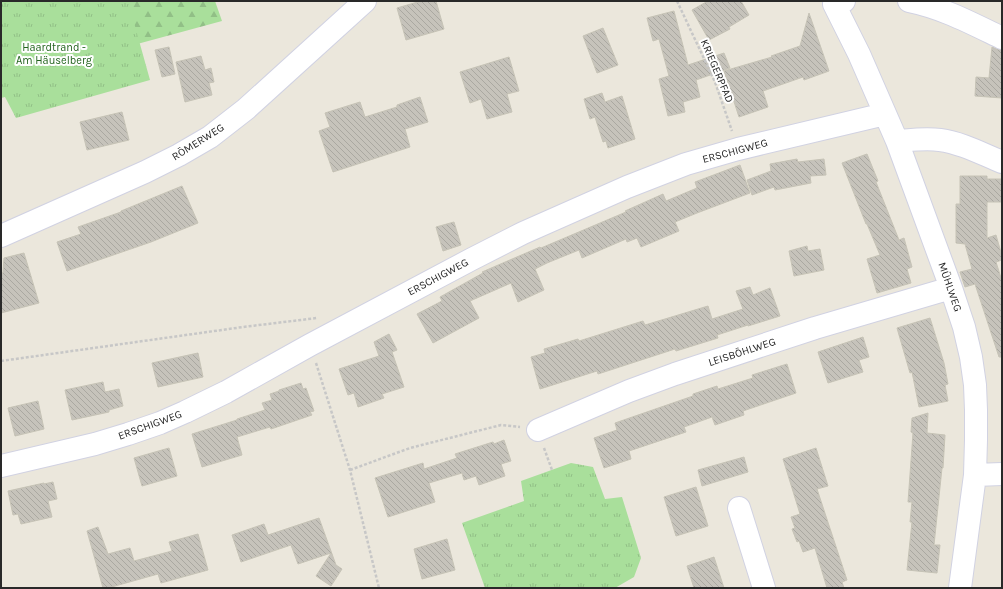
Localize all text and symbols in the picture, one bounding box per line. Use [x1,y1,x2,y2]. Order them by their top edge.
street label: KRIEGERPFAD [698,37,736,105]
park label: Haardtrand - Am Häuselberg [16,41,93,67]
street label: RÖMERWEG [169,120,227,163]
street label: ERSCHIGWEG [701,136,769,166]
street label: ERSCHIGWEG [405,256,471,298]
street label: MÜHLWEG [935,260,966,314]
street label: LEISBÖHLWEG [706,334,777,369]
street label: ERSCHIGWEG [116,407,184,443]

